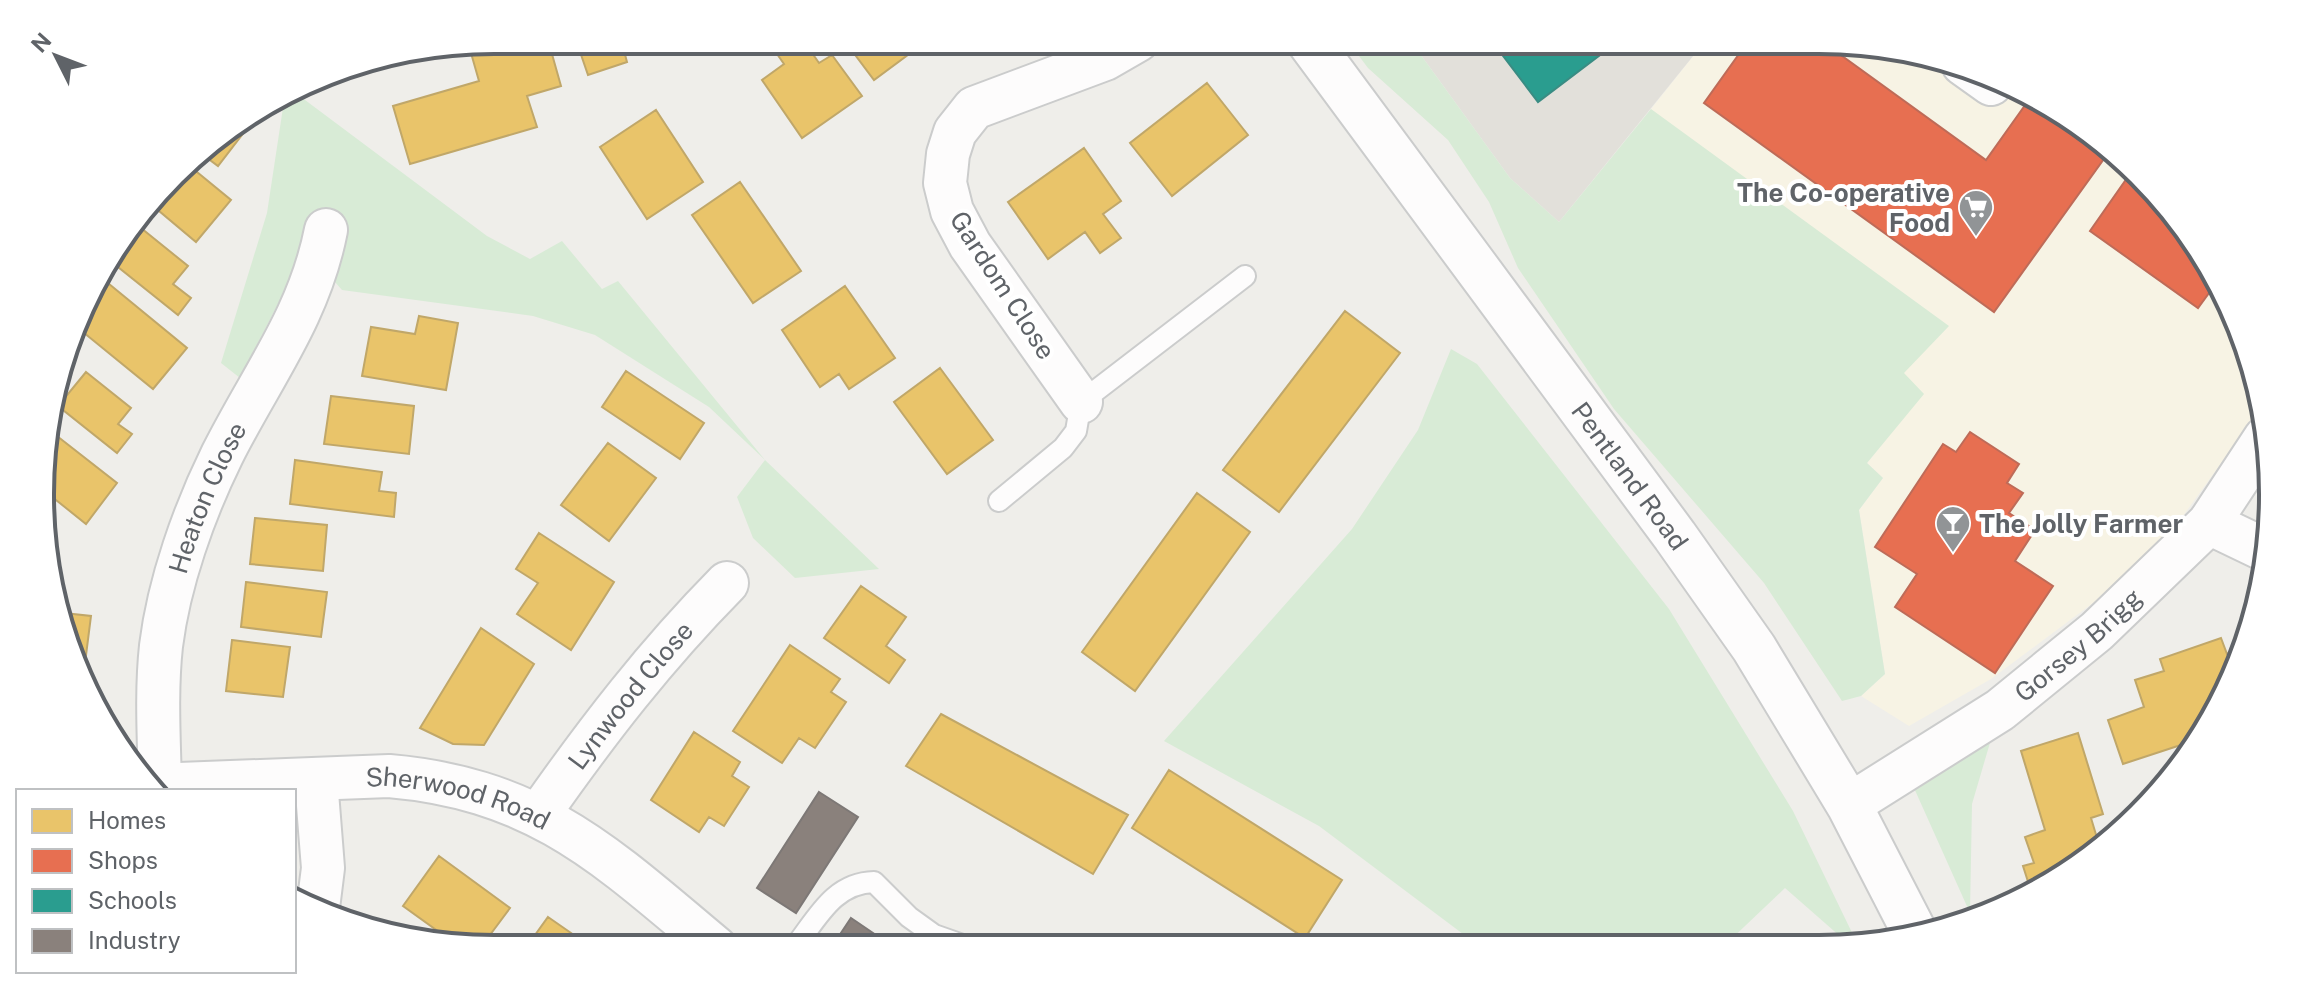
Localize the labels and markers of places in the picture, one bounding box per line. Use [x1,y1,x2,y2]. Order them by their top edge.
place label: The Co-operative Food [1737,177,1950,238]
supermarket icon: The Co-operative Food [1957,188,1995,238]
bar icon: The Jolly Farmer [1934,504,1972,554]
place label: The Jolly Farmer [1979,508,2183,539]

